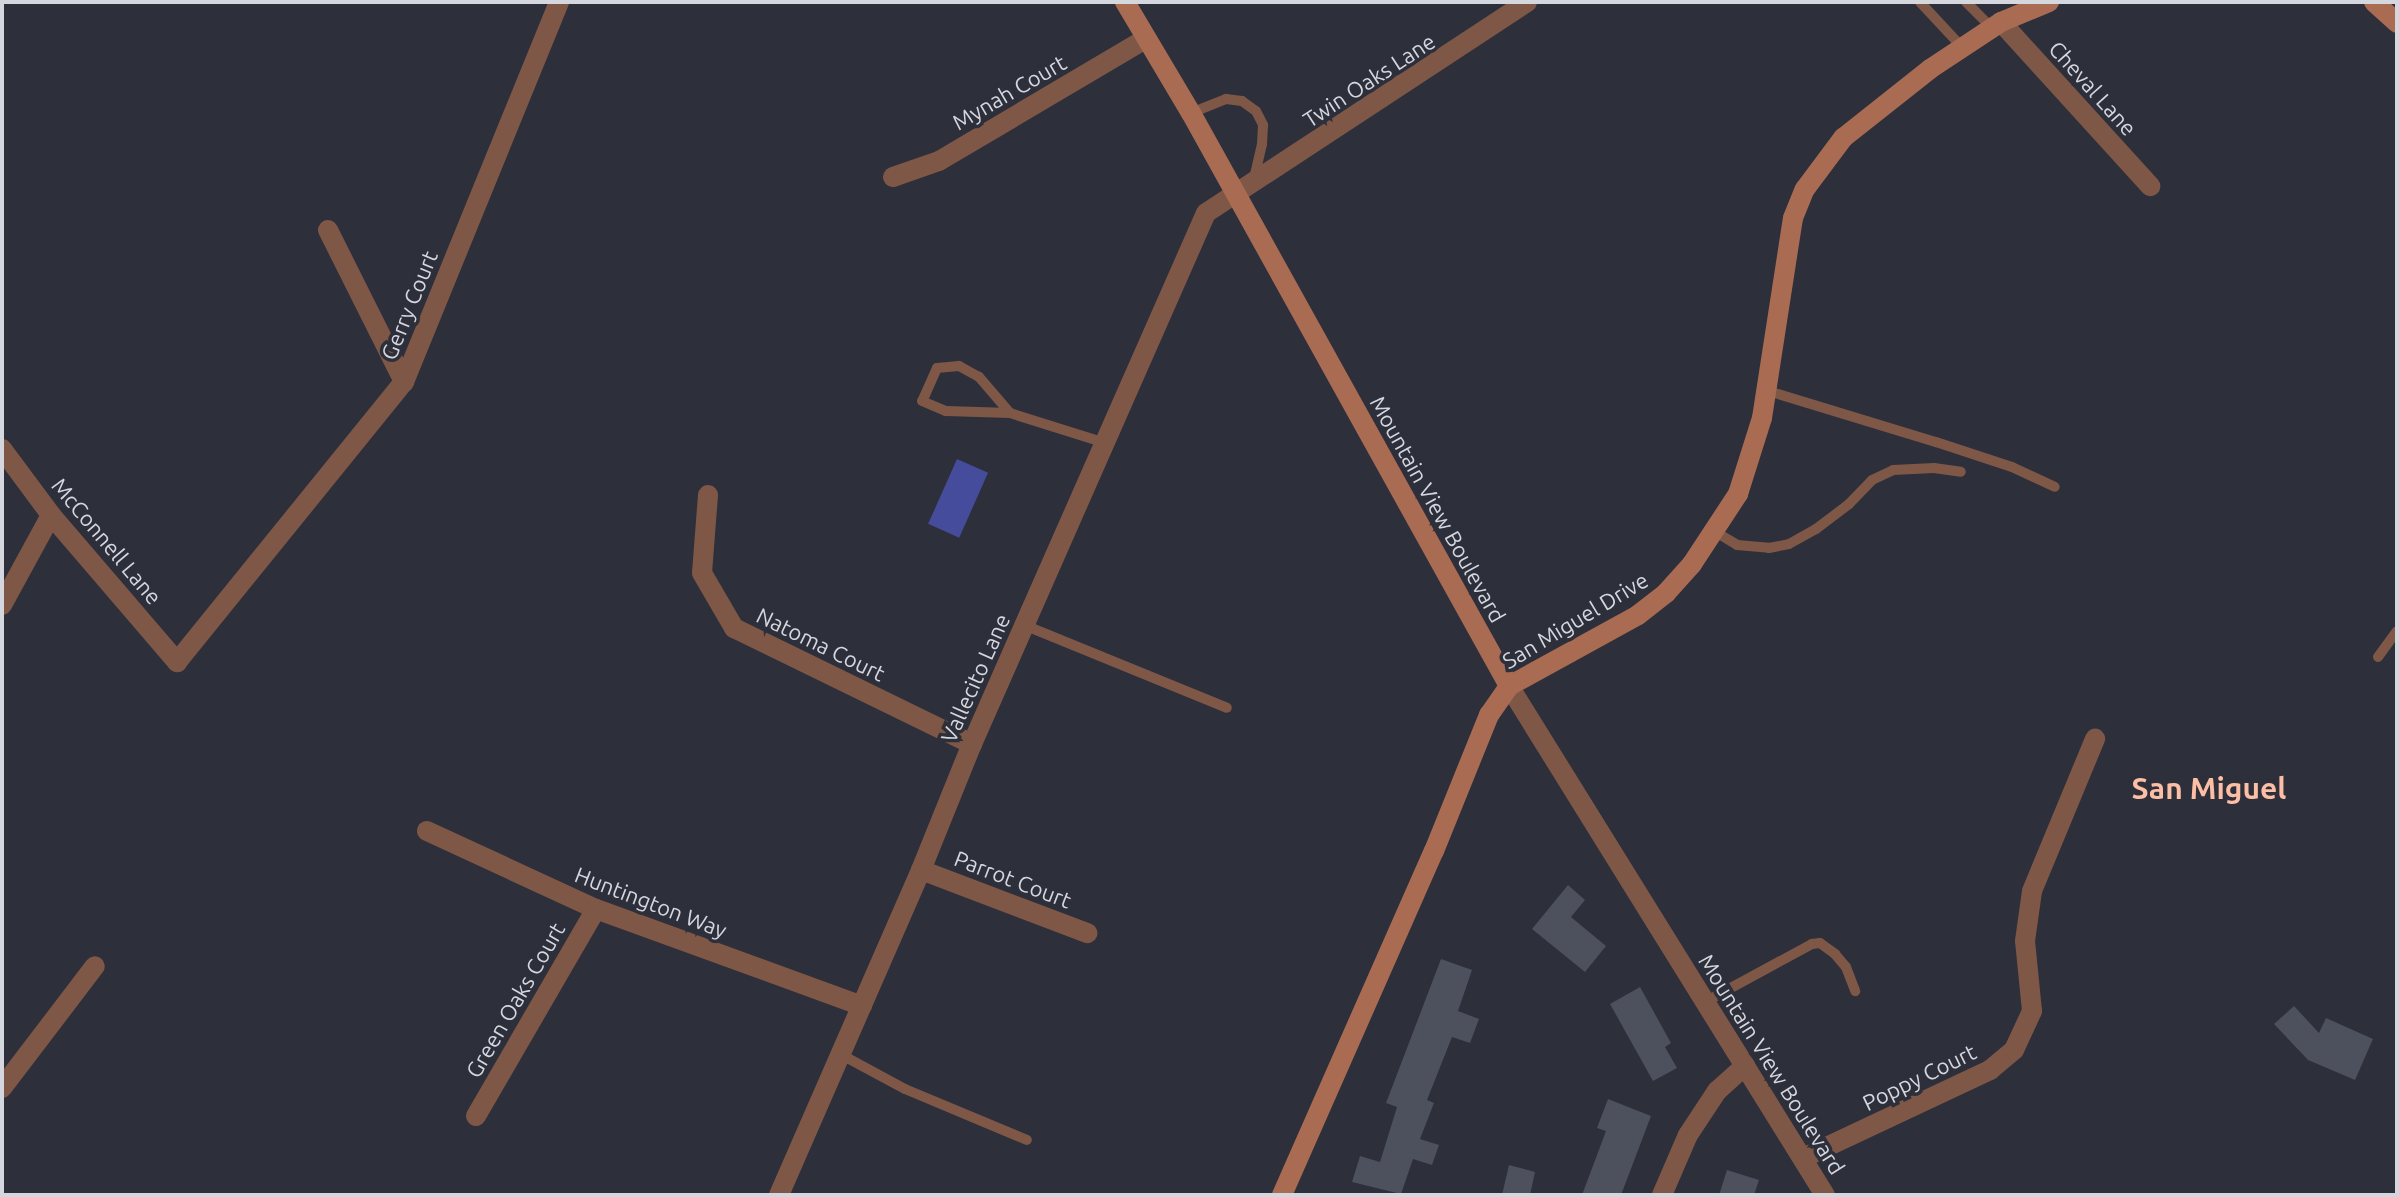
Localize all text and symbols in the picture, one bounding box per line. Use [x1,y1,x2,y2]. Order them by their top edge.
street label: Twin Oaks Lane [1298,28,1440,132]
street label: Cheval Lane [2044,35,2142,141]
street label: Mynah Court [947,49,1071,135]
street label: Gerry Court [375,247,443,363]
street label: Mountain View Boulevard [1365,391,1511,627]
street label: McConnell Lane [47,472,167,610]
street label: San Miguel Drive [1497,566,1653,674]
street label: Natoma Court [752,602,890,686]
street label: Vallecito Lane [935,610,1015,746]
district label: San Miguel [2132,770,2286,806]
street label: Parrot Court [951,845,1075,913]
street label: Huntington Way [571,861,731,943]
street label: Green Oaks Court [460,918,570,1082]
street label: Mountain View Boulevard [1693,949,1851,1179]
street label: Poppy Court [1858,1038,1980,1116]

